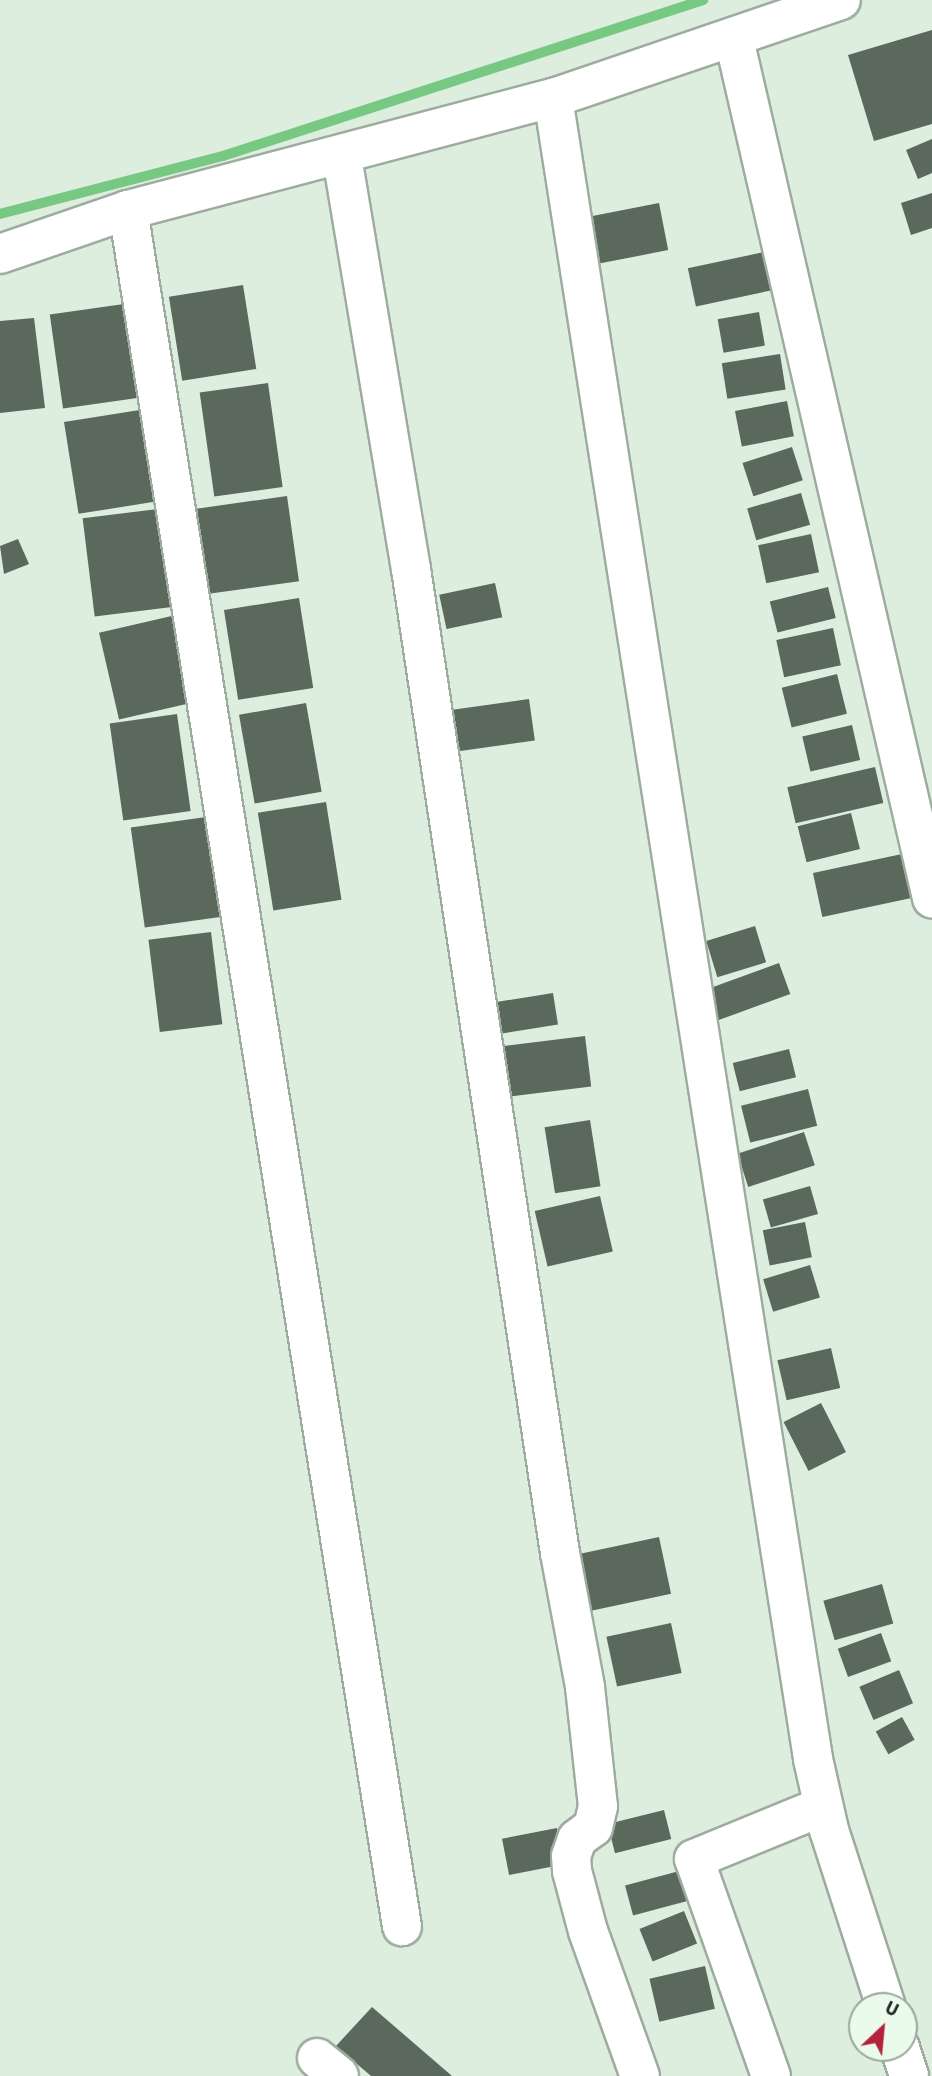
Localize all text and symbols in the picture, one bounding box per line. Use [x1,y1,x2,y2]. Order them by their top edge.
north arrow [848,1992,918,2062]
text: U [880,1995,903,2024]

